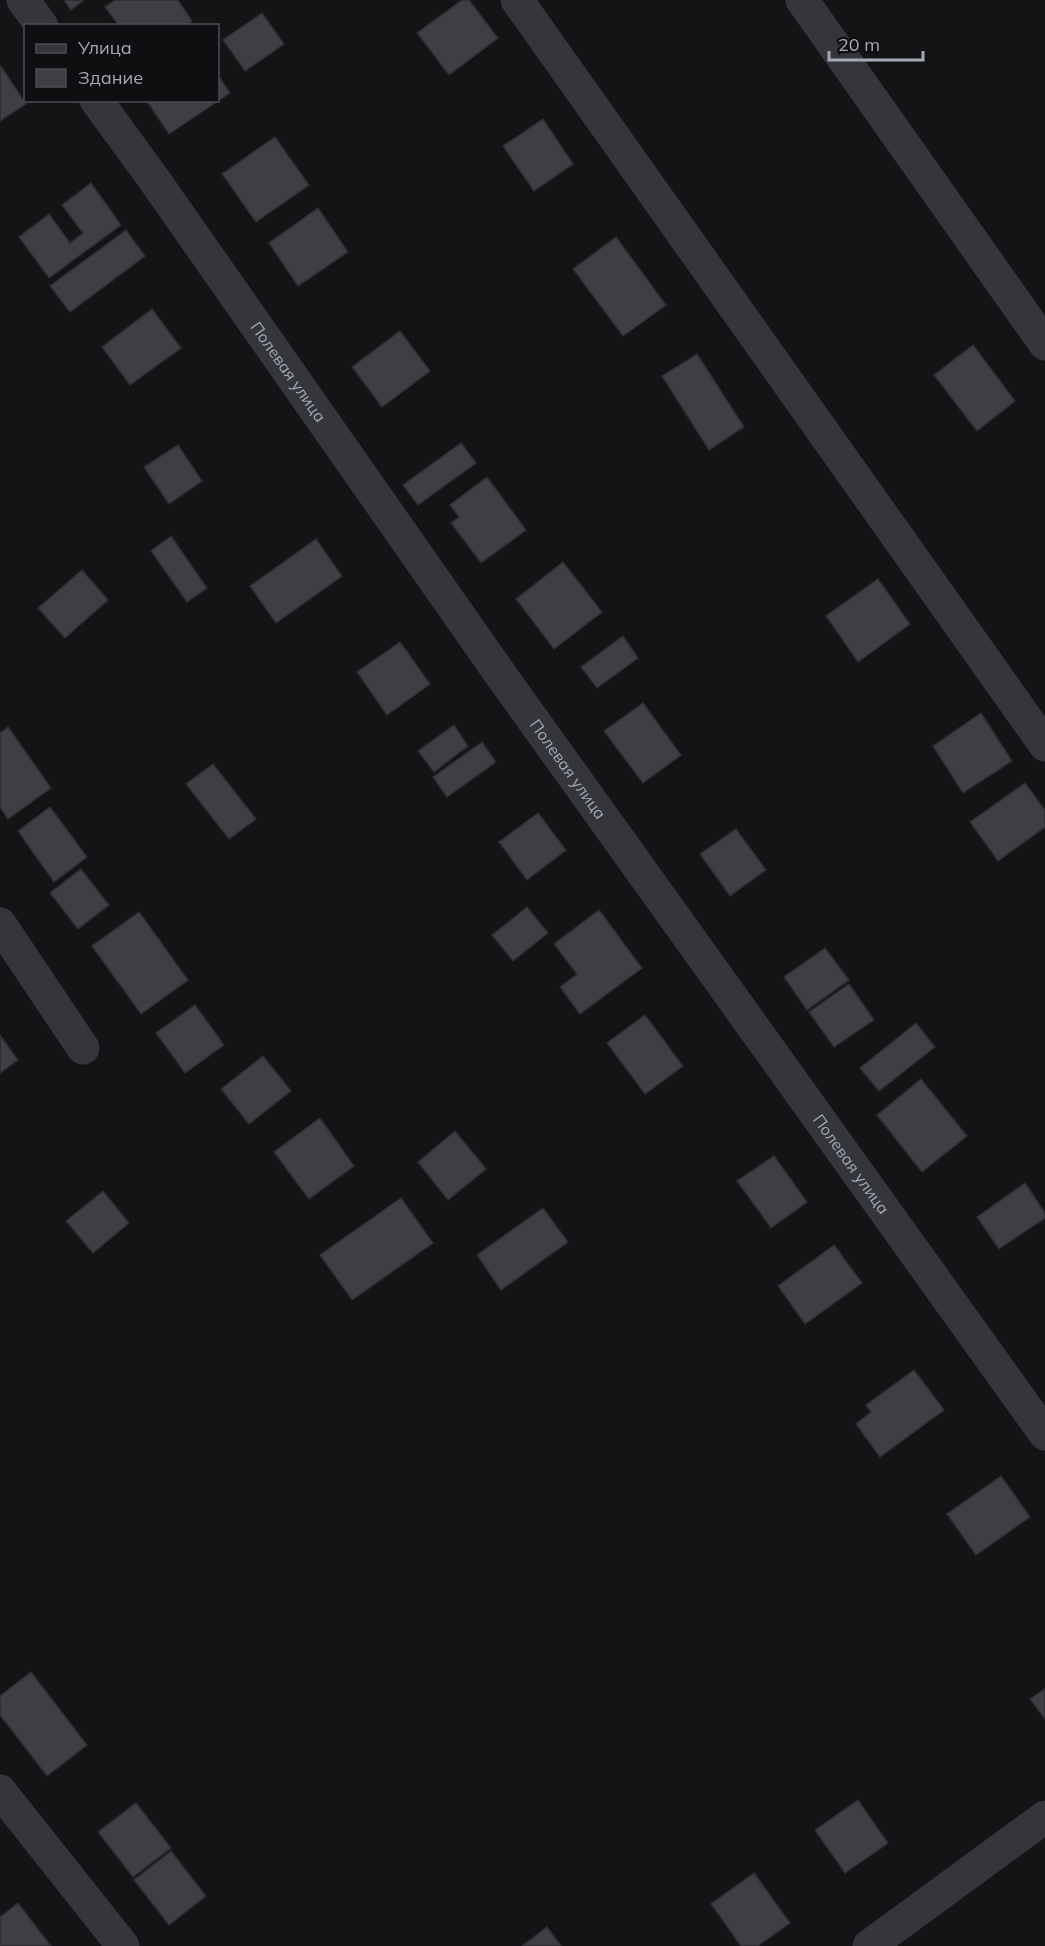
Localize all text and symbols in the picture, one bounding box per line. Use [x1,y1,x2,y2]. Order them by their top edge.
legend [24,24,219,102]
scale bar [829,24,924,62]
text: 20 m [838,33,880,56]
text: Улица [77,36,132,59]
text: Здание [78,66,143,89]
street label: Полевая улица [247,318,331,426]
street label: Полевая улица [526,715,611,823]
street label: Полевая улица [809,1110,894,1218]

